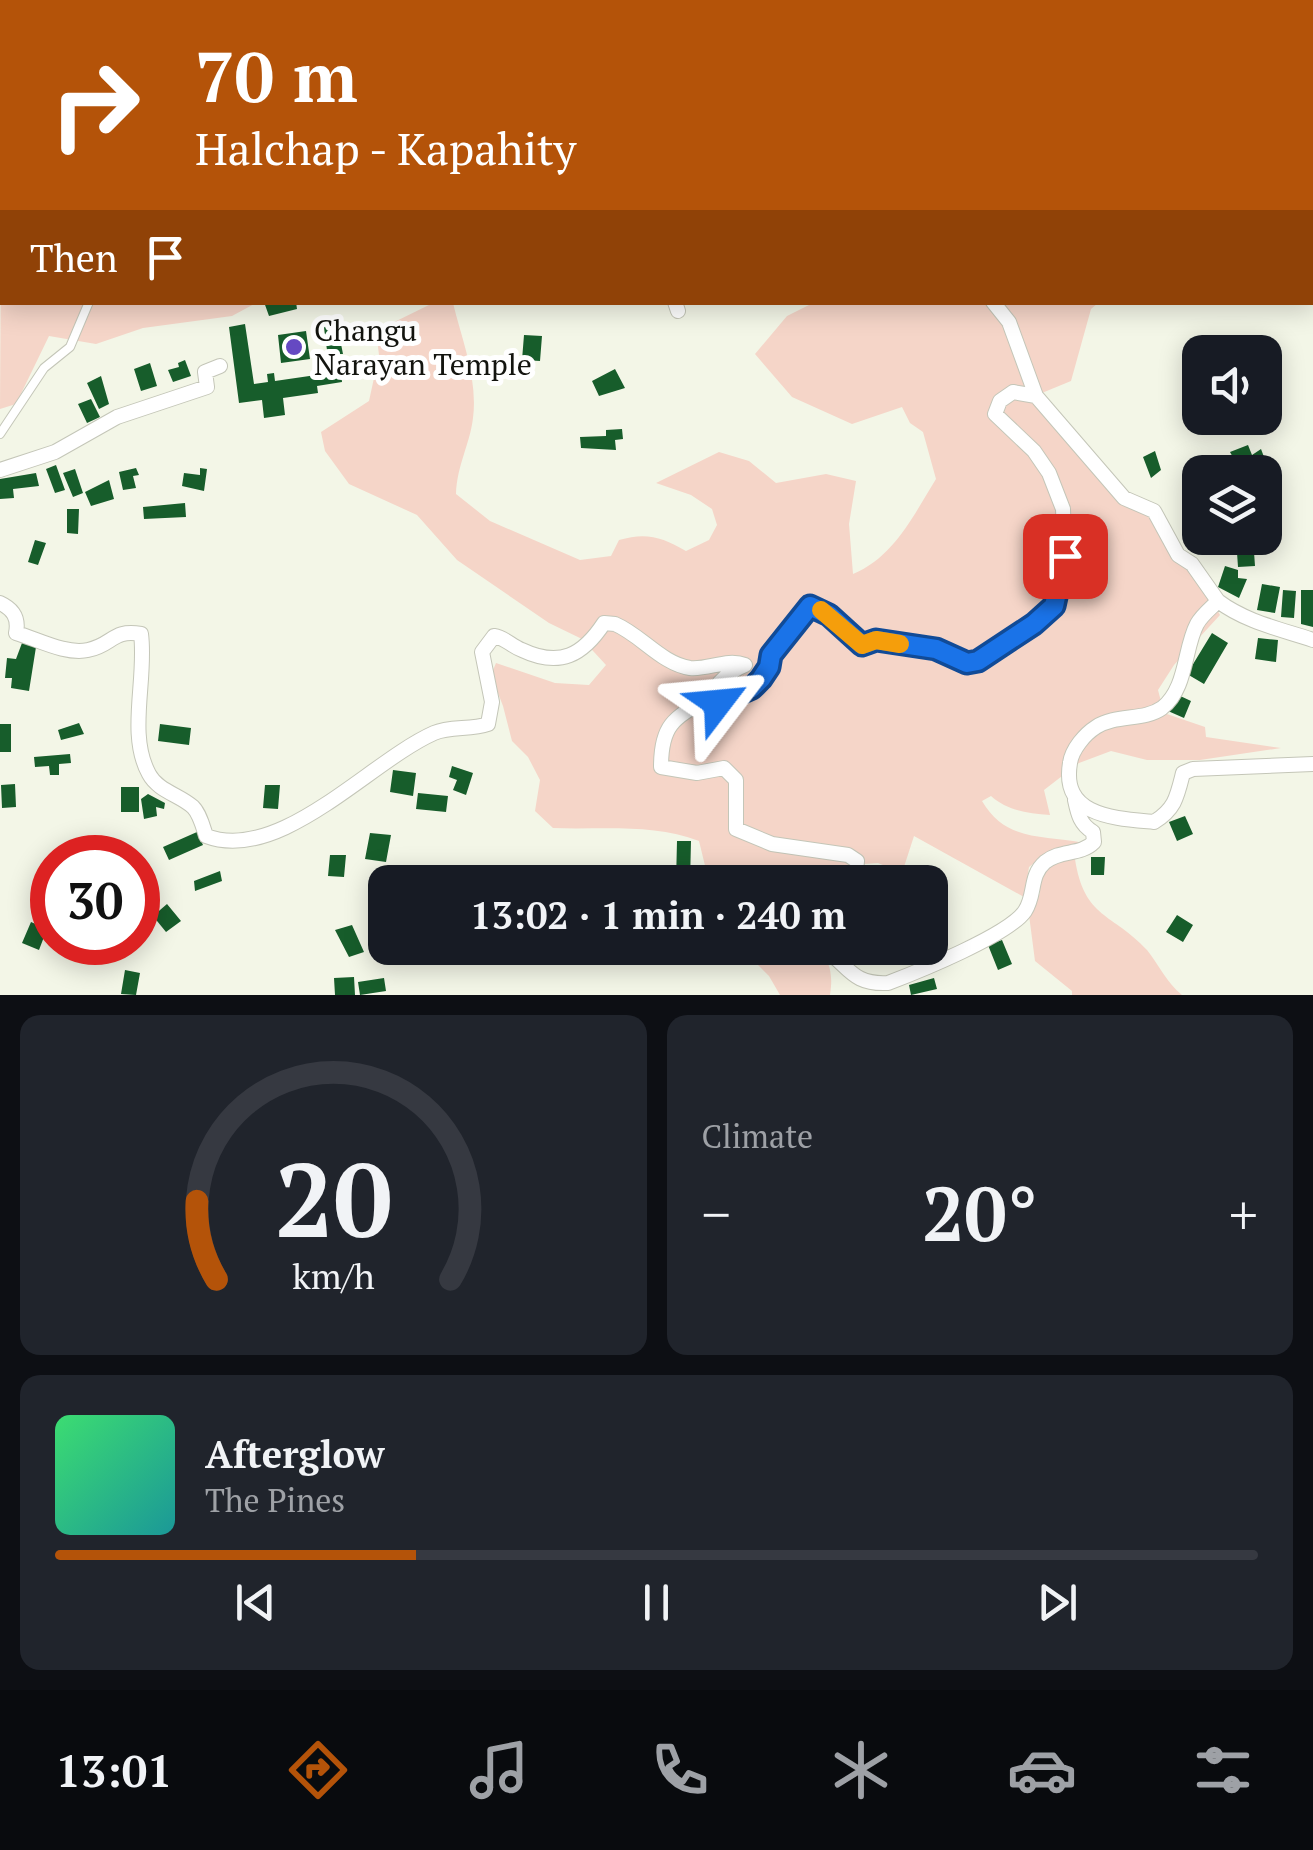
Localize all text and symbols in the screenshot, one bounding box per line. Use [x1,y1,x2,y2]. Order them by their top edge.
text: 70 m [195,29,358,122]
icon: right [30,40,160,170]
text: Halchap - Kapahity [195,118,576,178]
icon: arrive [138,230,193,285]
text: Then [30,233,118,283]
place label: Changu Narayan Temple [314,310,532,384]
map controls [1182,335,1282,555]
button: sound [1182,335,1282,435]
marker: Changu Narayan Temple [283,336,305,358]
button: layers [1182,455,1282,555]
pin [1023,514,1108,599]
icon: arrive [1038,529,1093,584]
position arrow [666,651,770,755]
speed limit sign: 30 [30,835,160,965]
text: 13:02 · 1 min · 240 m [470,890,846,940]
text: Climate [702,1115,813,1157]
text: 20 [274,1129,392,1267]
text: 20° [922,1163,1038,1262]
text: − [702,1177,731,1250]
text: + [1229,1177,1258,1250]
text: km/h [292,1252,375,1299]
text: Afterglow [205,1429,385,1479]
text: The Pines [205,1479,345,1521]
icon: previous [228,1575,283,1630]
icon: pause [629,1575,684,1630]
icon: next [1030,1575,1085,1630]
icon: directions [283,1735,353,1805]
icon: music [464,1735,534,1805]
icon: phone [645,1735,715,1805]
icon: climate [826,1735,896,1805]
icon: car [1007,1735,1077,1805]
icon: filters [1188,1735,1258,1805]
text: 13:01 [55,1740,173,1800]

